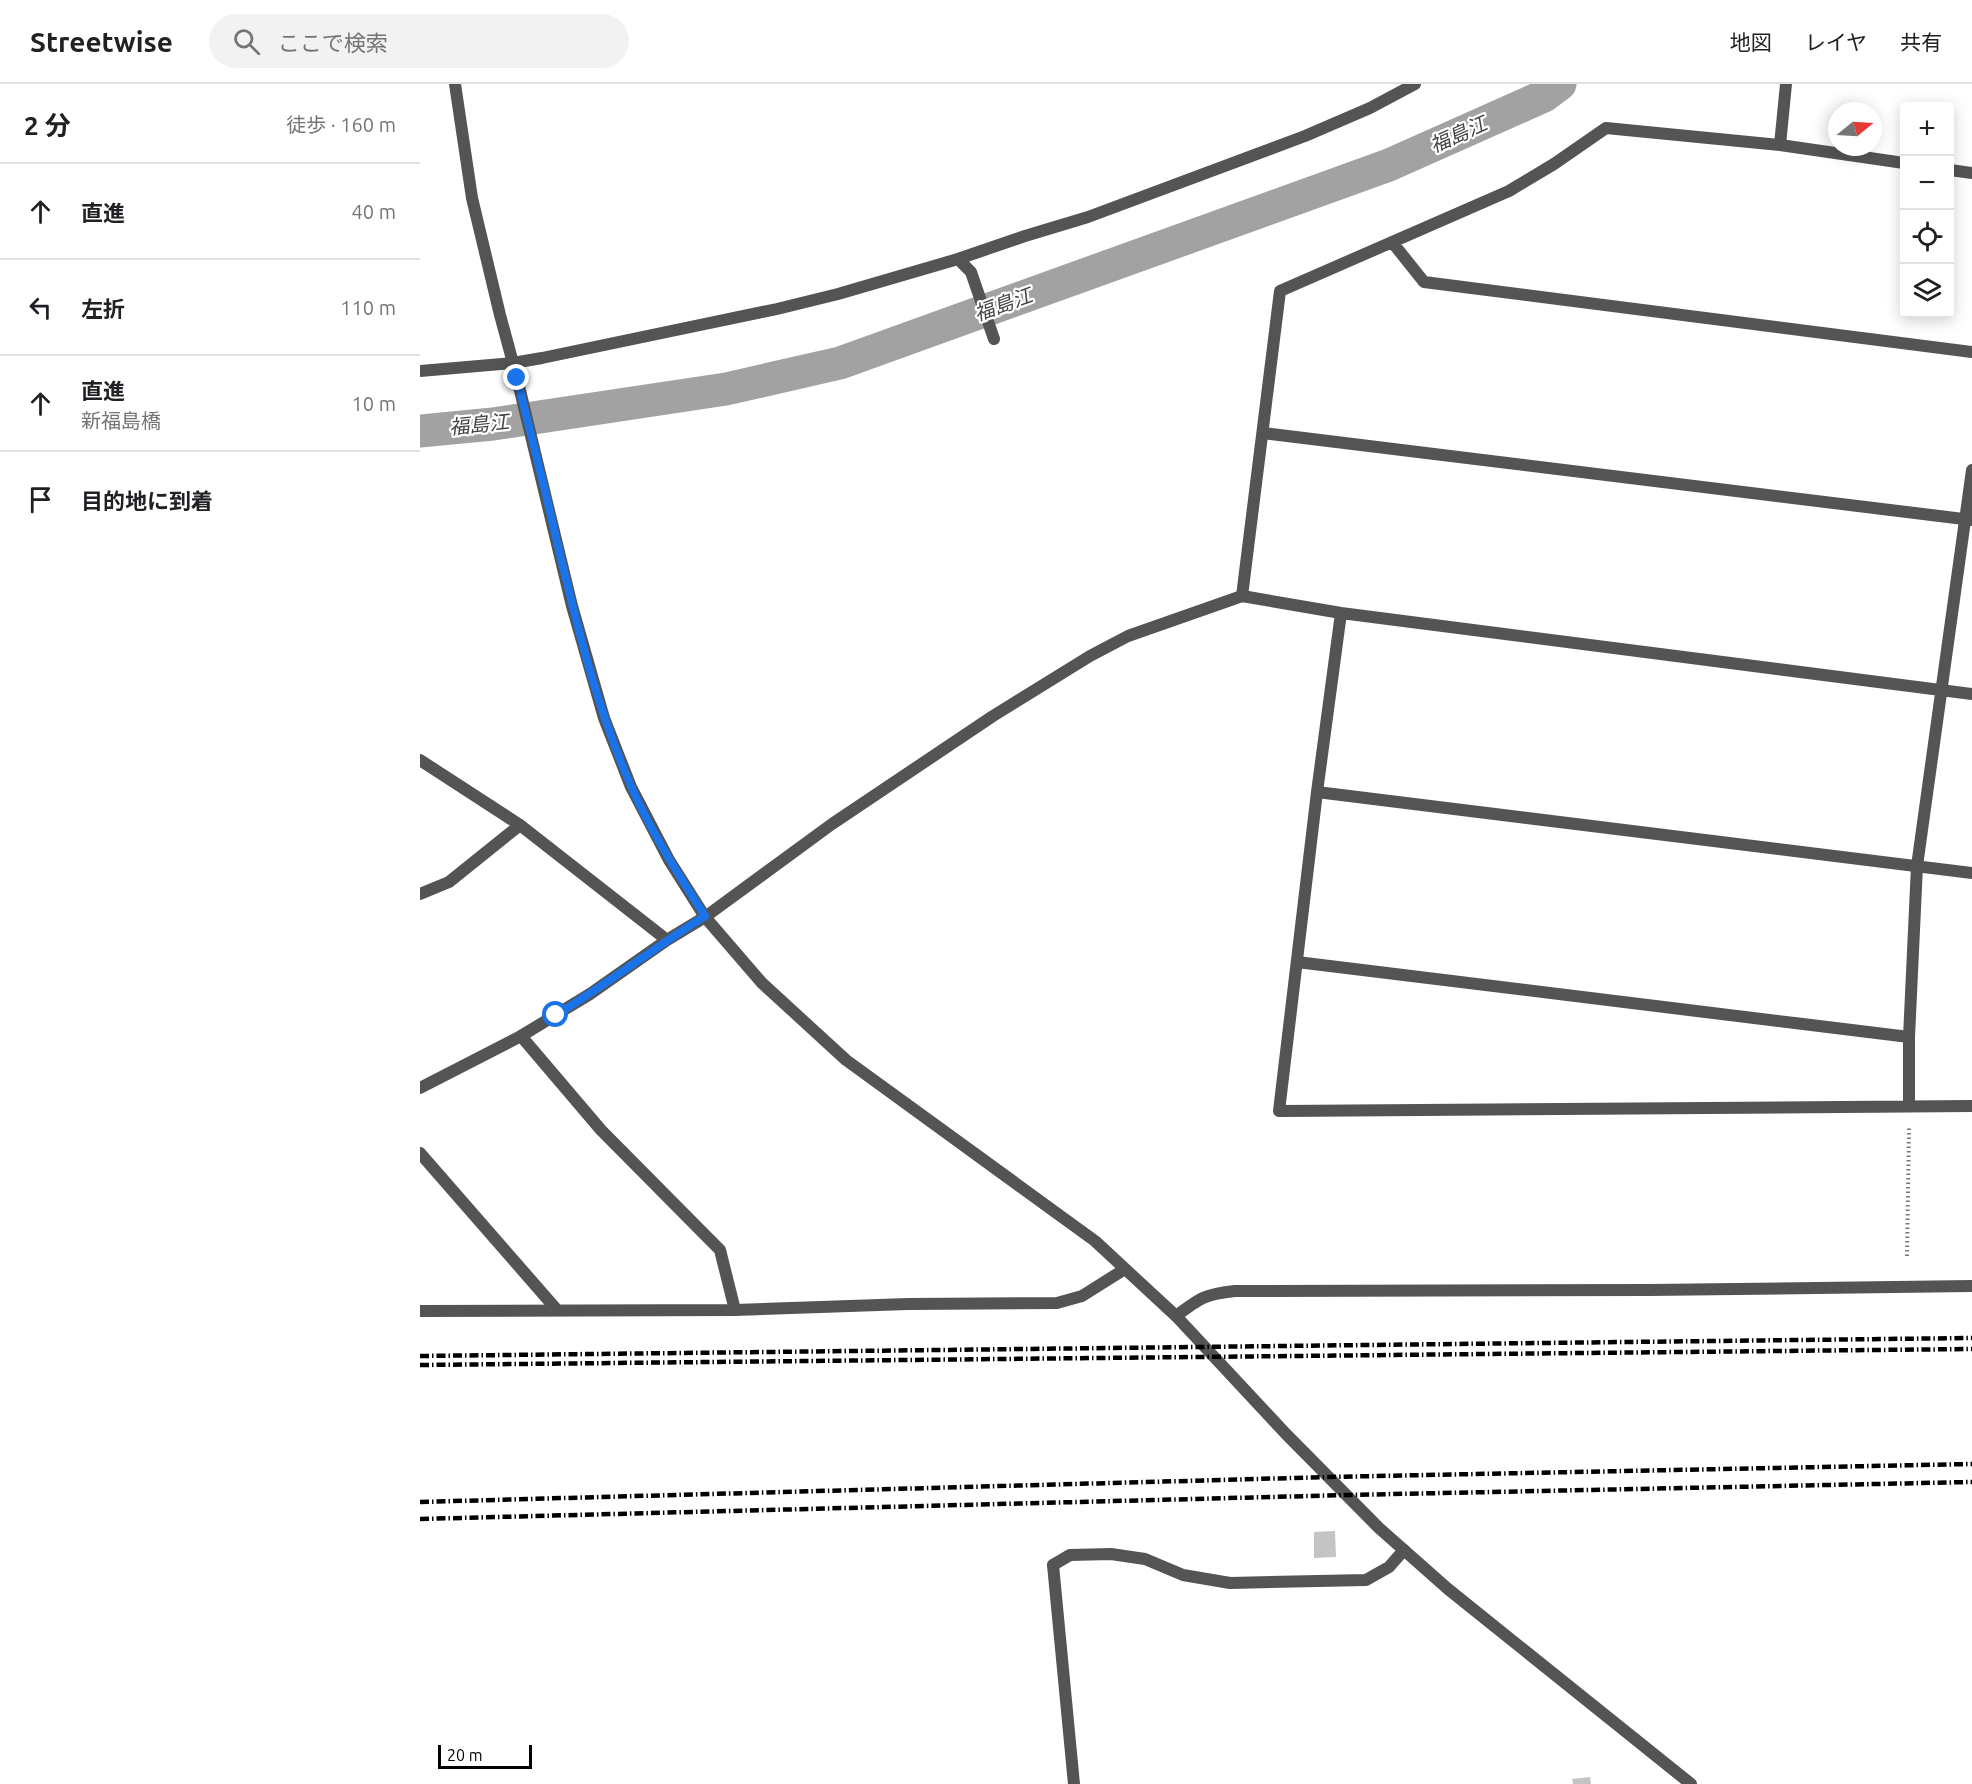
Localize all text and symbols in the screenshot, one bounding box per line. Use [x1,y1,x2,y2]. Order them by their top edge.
search box [209,14,629,68]
icon: search [230,25,263,58]
text: Streetwise [30,26,173,57]
text: ここで検索 [278,30,388,55]
text: 地図 [1730,30,1772,54]
text: レイヤ [1805,30,1867,54]
text: 共有 [1900,30,1942,54]
north arrow [1828,102,1882,156]
map controls [1900,102,1954,318]
button: + [1900,102,1954,156]
water label: 福島江 [1426,110,1492,157]
text: 2 分 [24,111,71,140]
text: 徒歩 · 160 m [286,113,396,136]
button: − [1900,156,1954,210]
icon: ahead [24,195,57,228]
text: 直進 [81,200,125,225]
text: 40 m [352,200,396,223]
button: locate [1900,210,1954,264]
button: layers [1900,264,1954,318]
water label: 福島江 [971,282,1037,325]
icon: left [24,291,57,324]
text: 左折 [81,296,125,321]
text: 110 m [340,296,396,319]
route end [503,364,529,390]
text: 直進 [81,378,125,403]
icon: ahead [24,387,57,420]
text: 10 m [352,392,396,415]
text: 新福島橋 [81,409,161,432]
water label: 福島江 [448,409,512,439]
icon: arrive [24,483,57,516]
text: 目的地に到着 [81,488,213,513]
route start [542,1001,568,1027]
scale bar [438,1742,532,1770]
text: 20 m [447,1746,483,1764]

